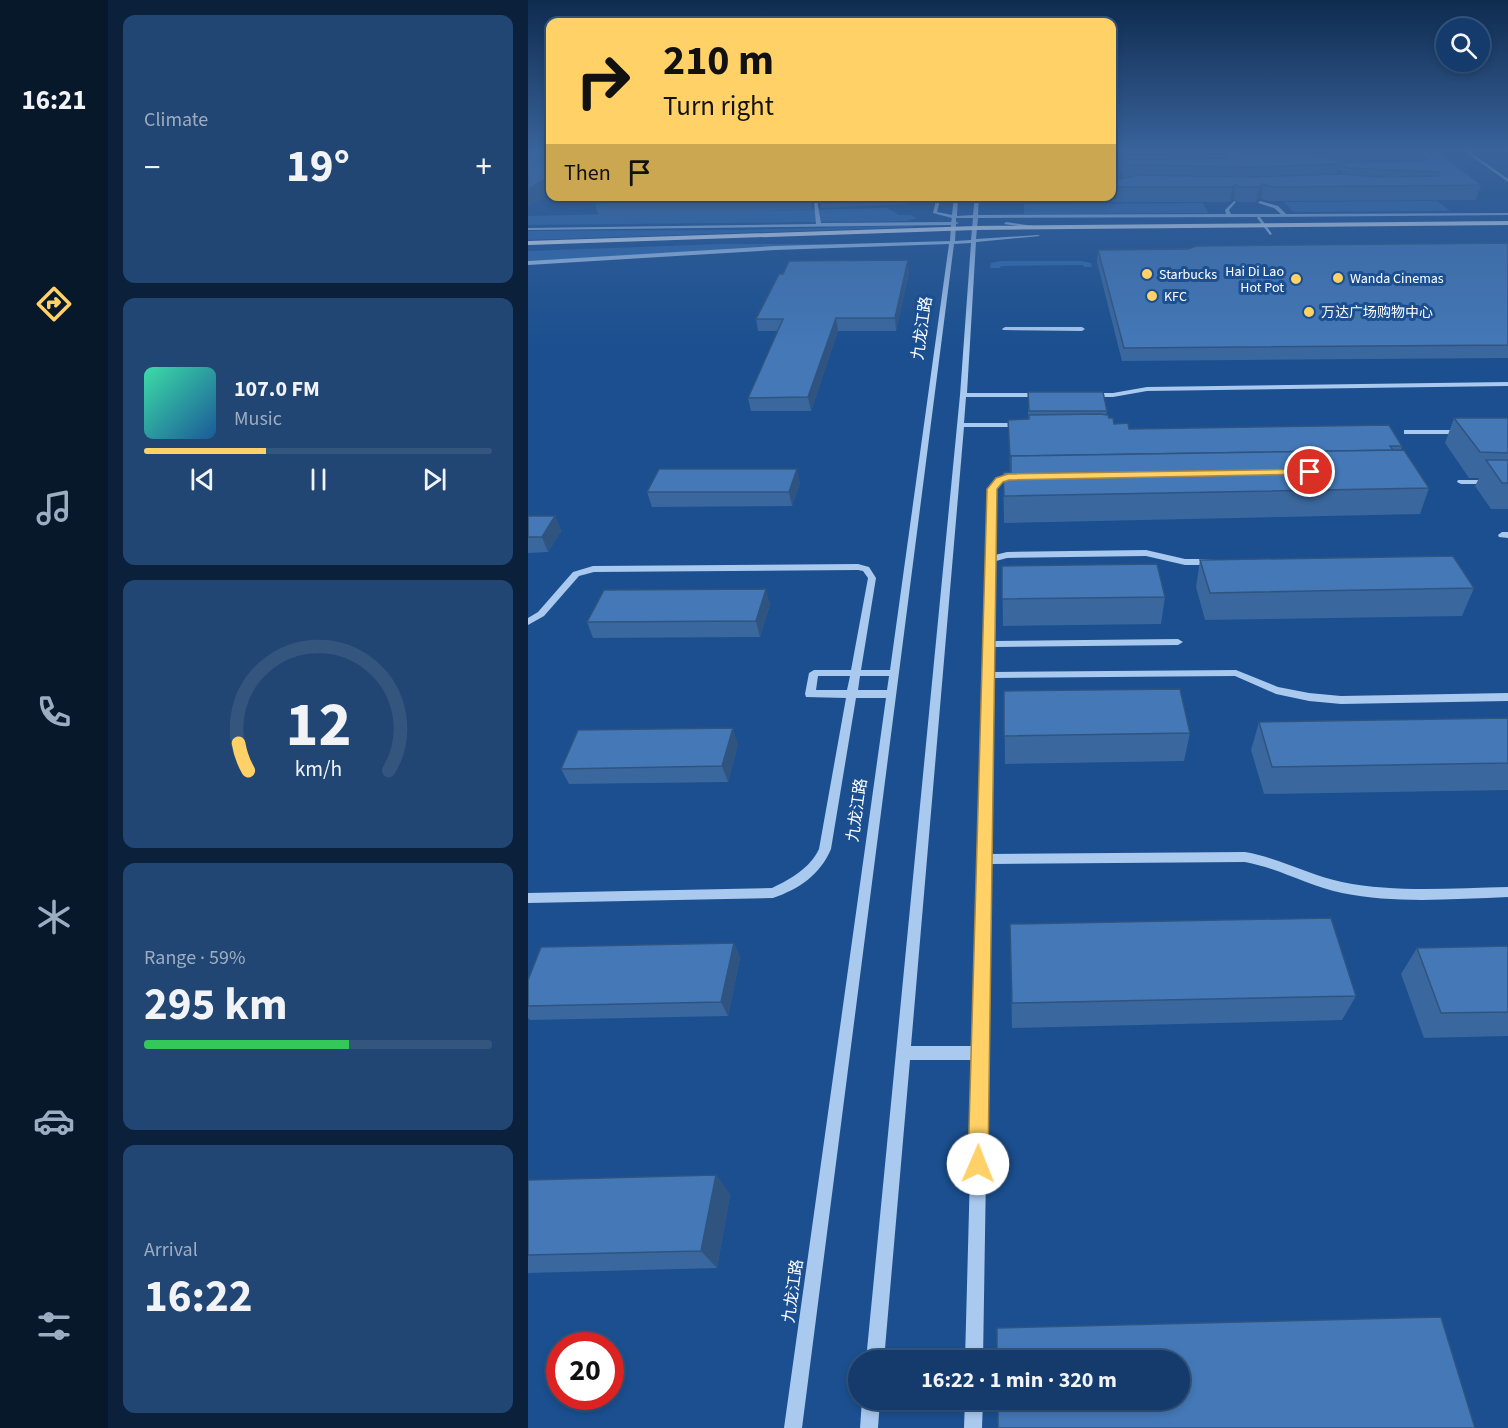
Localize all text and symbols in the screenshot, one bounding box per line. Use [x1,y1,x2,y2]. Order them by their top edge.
map controls [1436,18,1490,72]
button: search [1436,18,1490,72]
text: 210 m [663,31,774,91]
icon: right [564,42,642,120]
text: 16:21 [21,81,87,120]
text: Turn right [663,87,774,126]
text: Climate [144,106,208,134]
text: 19° [286,135,350,199]
text: − [144,144,160,191]
text: + [476,144,492,191]
icon: arrive [623,156,656,189]
text: Then [564,157,611,189]
place label: Hai Di Lao Hot Pot [1225,262,1284,298]
place label: Starbucks [1159,265,1217,285]
marker: Starbucks [1140,267,1154,281]
place label: Wanda Cinemas [1350,269,1444,289]
marker: Wanda Cinemas [1331,271,1345,285]
marker: Hai Di Lao Hot Pot [1289,272,1303,286]
icon: directions [33,283,75,325]
place label: KFC [1164,287,1187,307]
marker: KFC [1145,289,1159,303]
street label: 九龙江路 [907,295,937,361]
place label: 万达广场购物中心 [1321,303,1433,323]
marker: 万达广场购物中心 [1302,305,1316,319]
text: 107.0 FM [234,373,320,405]
text: Music [234,405,282,433]
pin [1284,446,1335,497]
icon: arrive [1293,455,1326,488]
icon: previous [186,463,219,496]
icon: pause [302,463,335,496]
icon: next [418,463,451,496]
icon: music [33,487,75,529]
text: 12 [285,681,351,770]
icon: phone [33,691,75,733]
text: km/h [294,754,342,785]
street label: 九龙江路 [842,777,872,843]
icon: climate [33,896,75,938]
text: Range · 59% [144,944,245,972]
text: 295 km [144,973,288,1037]
icon: car [33,1100,75,1142]
position arrow [946,1132,1010,1196]
text: Arrival [144,1236,198,1264]
street label: 九龙江路 [778,1258,808,1324]
text: 16:22 [144,1265,253,1329]
icon: filters [33,1305,75,1347]
speed limit sign: 20 [546,1332,624,1410]
text: 16:22 · 1 min · 320 m [921,1364,1117,1396]

